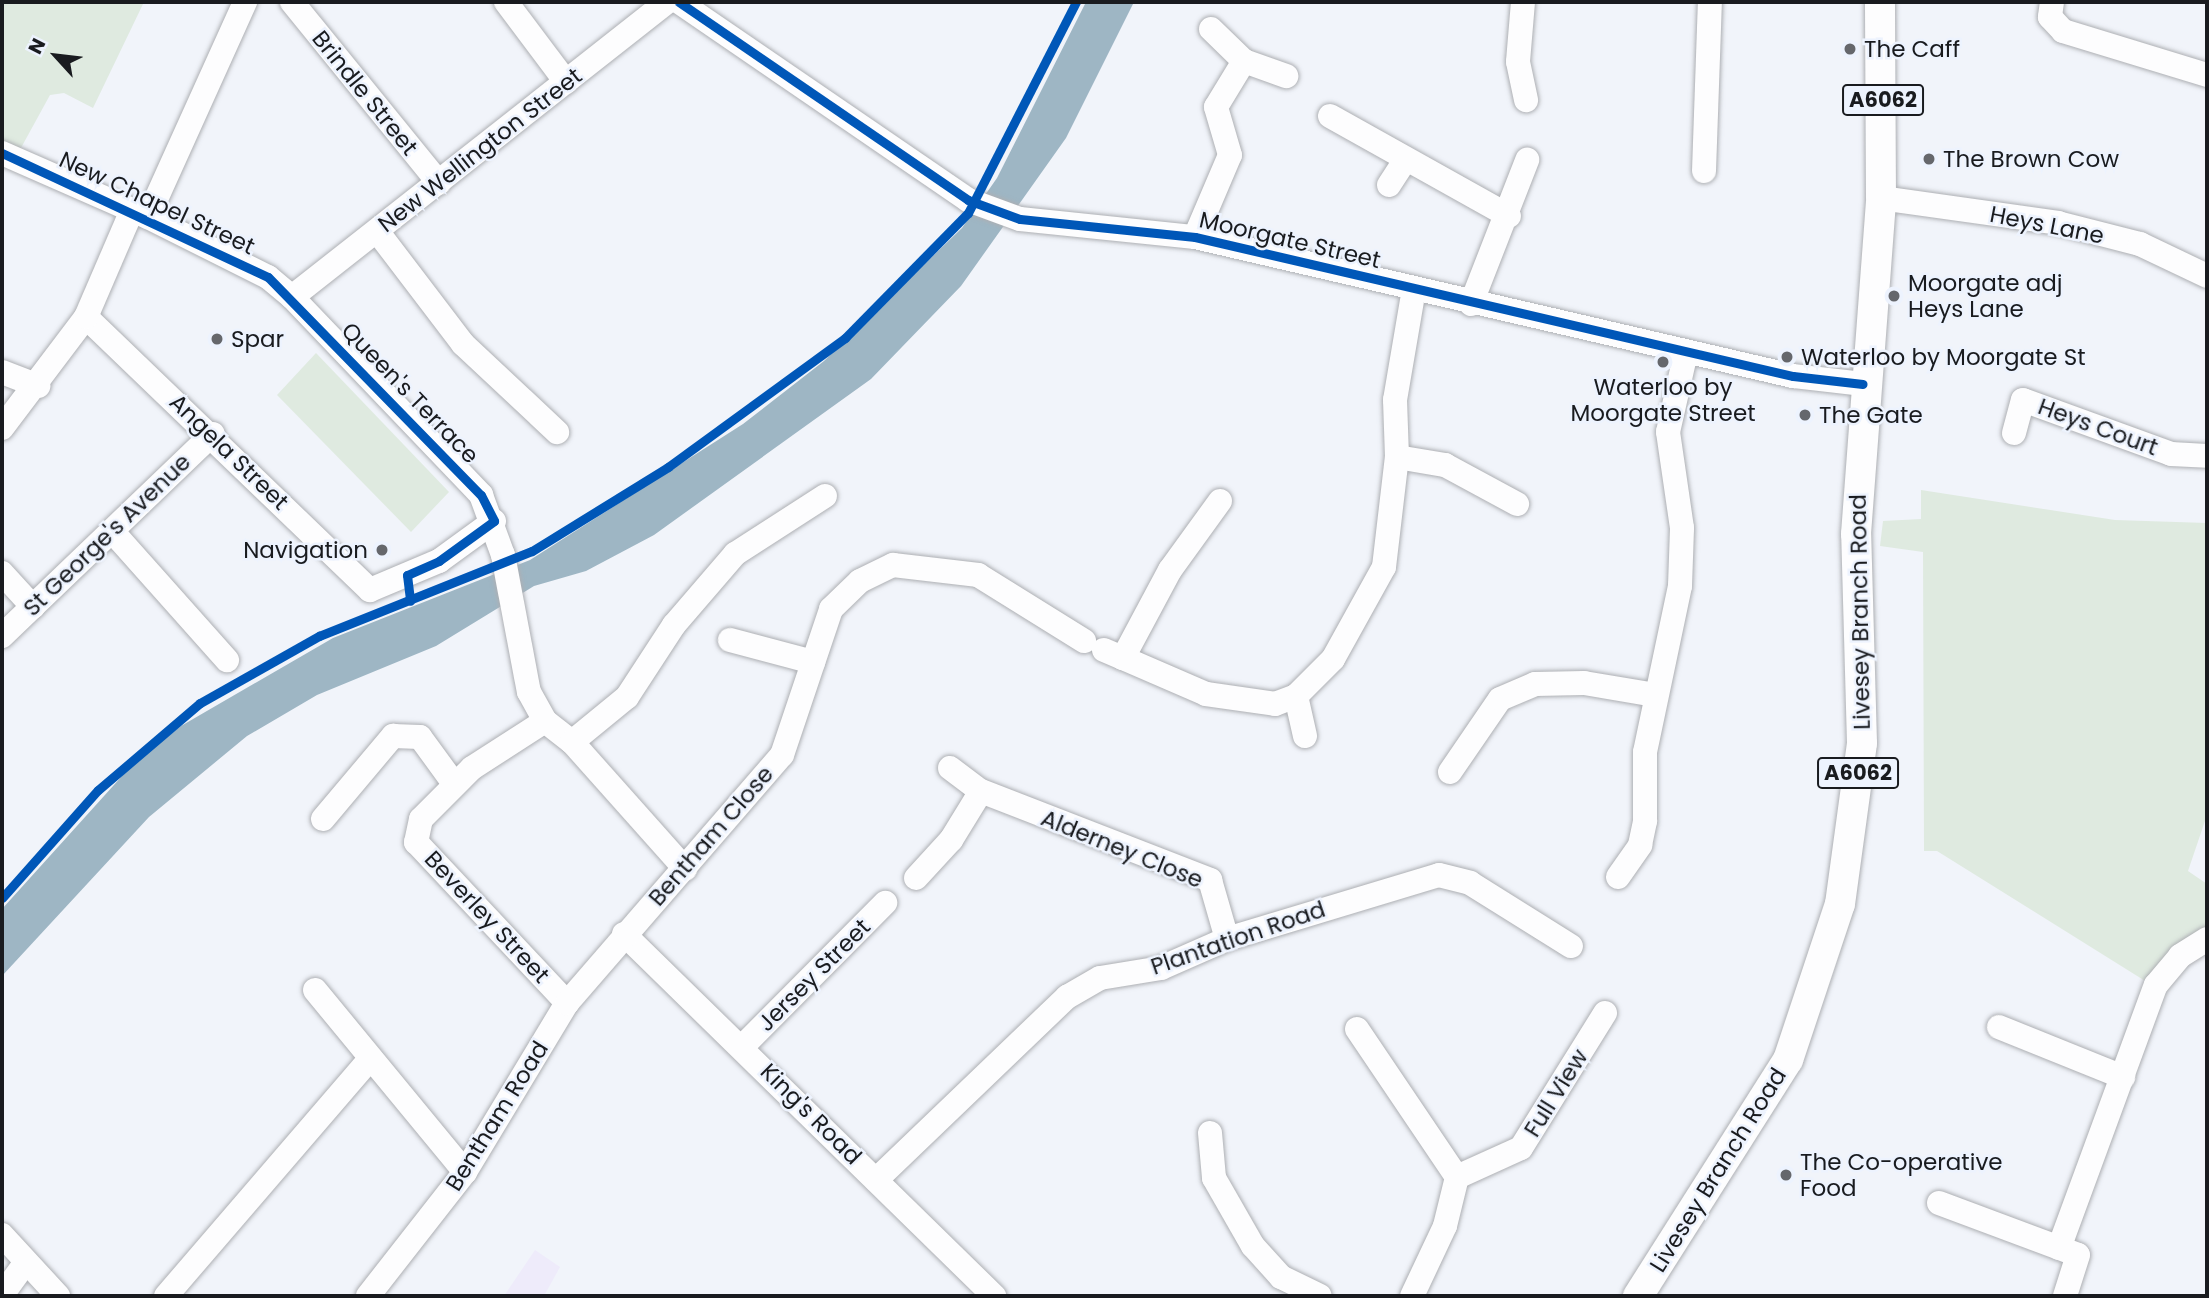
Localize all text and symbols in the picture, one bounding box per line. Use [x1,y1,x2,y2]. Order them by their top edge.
north arrow [21,21,91,91]
street label: Brindle Street [306,25,424,161]
text: N [22,34,52,59]
place label: The Caff [1864,35,1960,63]
marker: The Caff [1842,41,1858,57]
street label: New Wellington Street [373,62,587,238]
road number: A6062 [1841,82,1925,118]
place label: The Brown Cow [1943,145,2119,173]
street label: New Chapel Street [55,146,259,260]
marker: The Brown Cow [1921,151,1937,167]
street label: Heys Lane [1988,200,2106,250]
street label: Moorgate Street [1197,206,1383,274]
place label: Moorgate adj Heys Lane [1908,269,2062,323]
marker: Moorgate adj Heys Lane [1886,288,1902,304]
street label: Queen's Terrace [336,317,484,469]
place label: Spar [231,325,284,353]
marker: Spar [209,331,225,347]
place label: Waterloo by Moorgate St [1801,343,2086,371]
marker: Waterloo by Moorgate St [1779,349,1795,365]
marker: Waterloo by Moorgate Street [1655,354,1671,370]
place label: Waterloo by Moorgate Street [1570,373,1756,427]
street label: Angela Street [164,388,294,516]
street label: Heys Court [2034,393,2162,461]
place label: The Gate [1819,401,1923,429]
marker: The Gate [1797,407,1813,423]
street label: St George's Avenue [18,448,196,622]
street label: Livesey Branch Road [1844,494,1876,730]
place label: Navigation [243,536,368,564]
marker: Navigation [374,542,390,558]
road number: A6062 [1816,756,1900,790]
street label: Bentham Close [643,761,779,911]
street label: Alderney Close [1037,804,1207,894]
street label: Beverley Street [419,845,555,989]
street label: Plantation Road [1147,895,1329,981]
street label: Jersey Street [752,913,876,1037]
street label: Bentham Road [440,1036,554,1196]
street label: Full View [1518,1044,1594,1142]
street label: King's Road [755,1058,867,1170]
street label: Livesey Branch Road [1644,1063,1792,1277]
place label: The Co-operative Food [1800,1148,2003,1202]
marker: The Co-operative Food [1778,1167,1794,1183]

